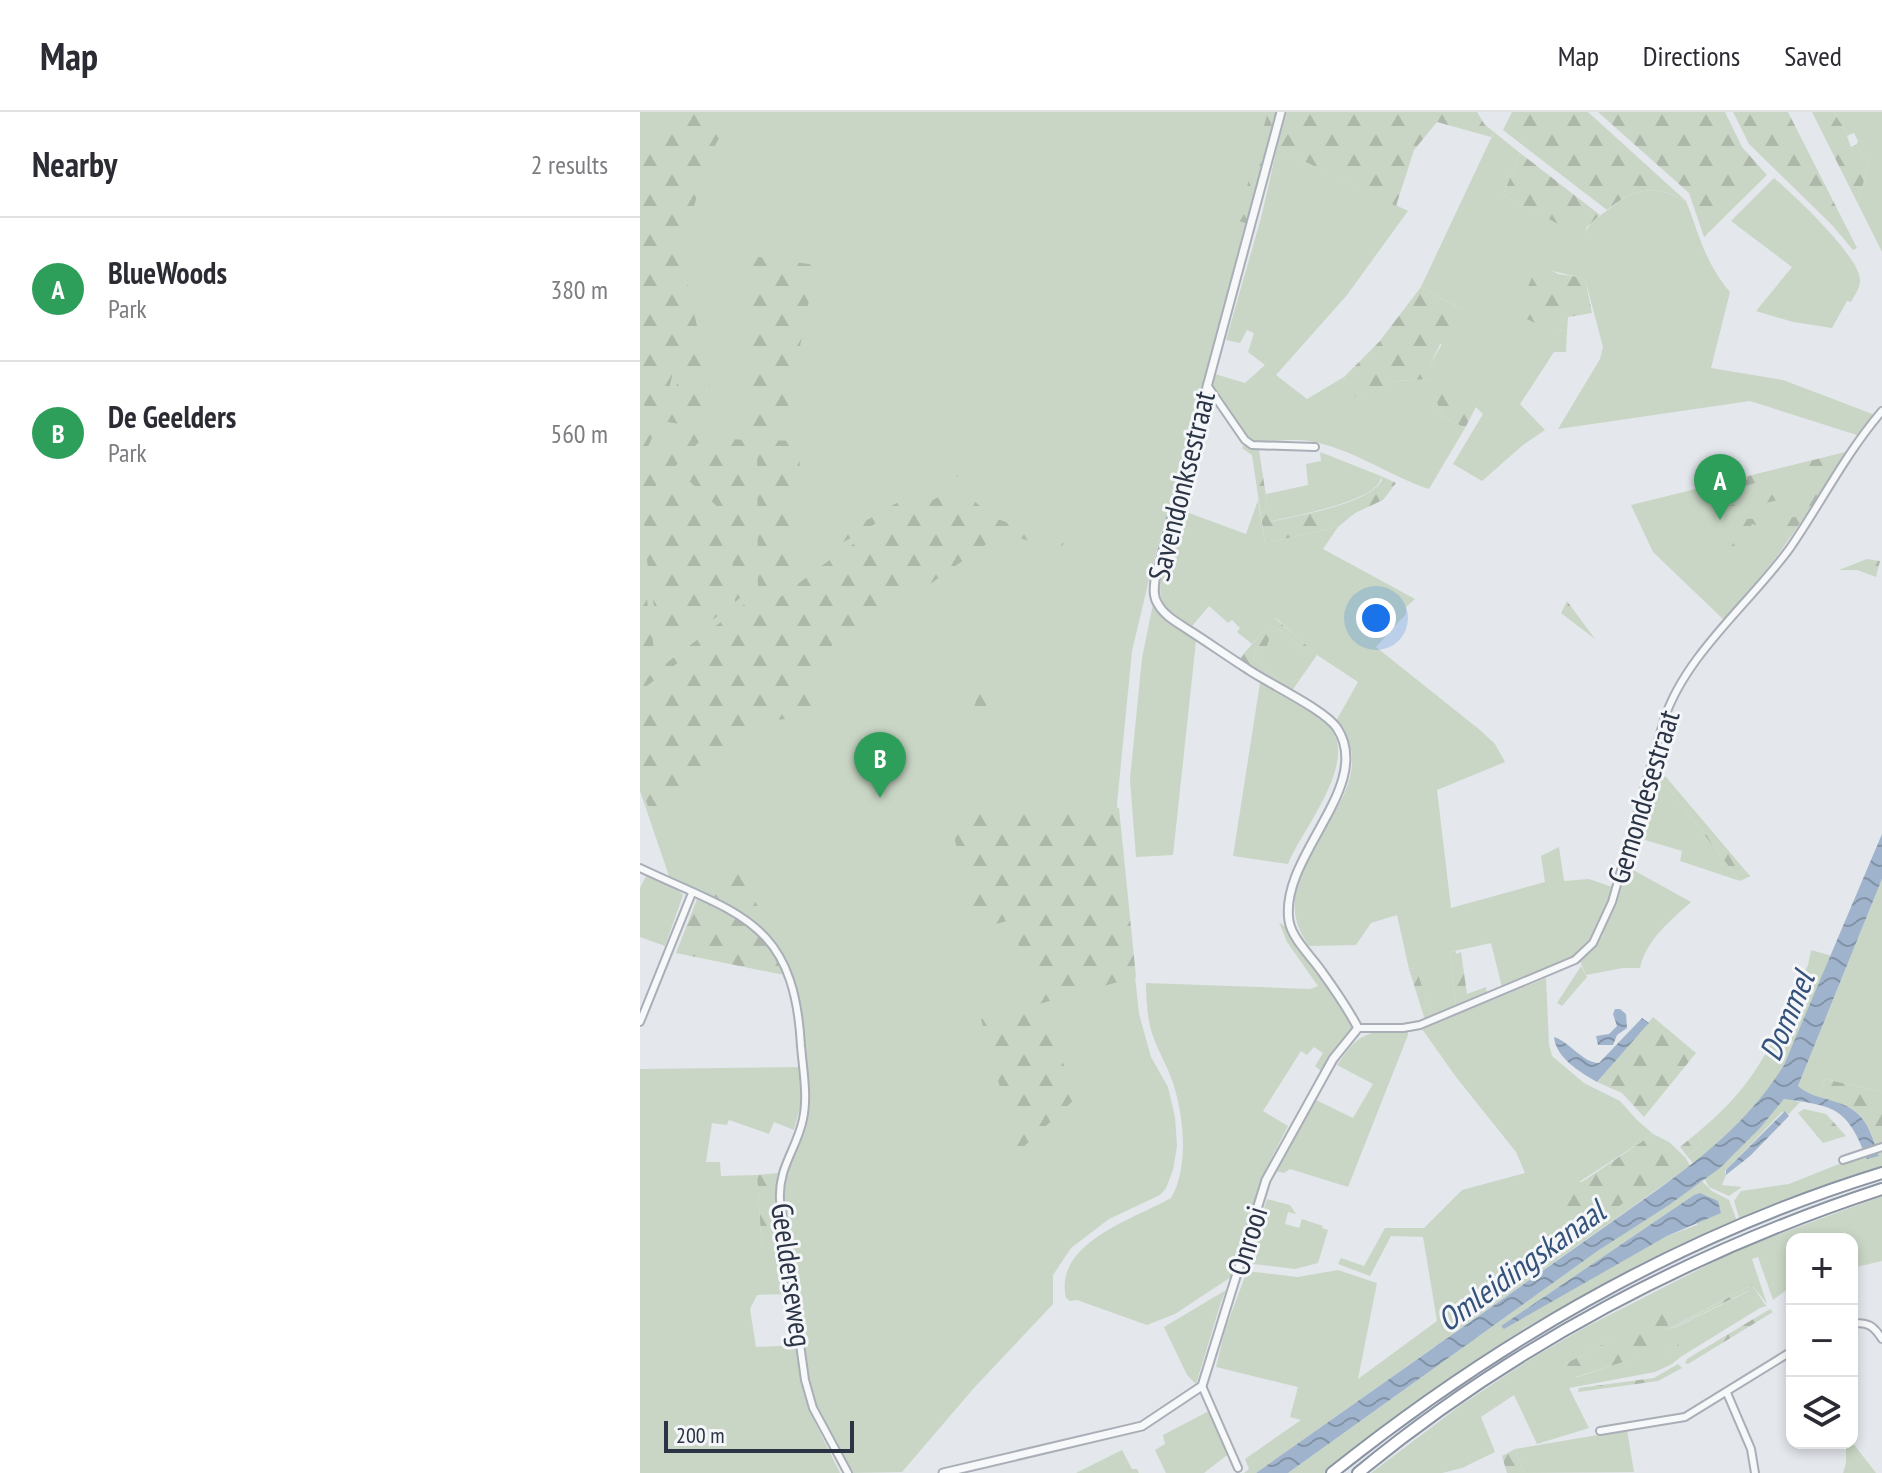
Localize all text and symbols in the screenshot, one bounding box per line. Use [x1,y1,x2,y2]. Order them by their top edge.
text: Map [40,31,98,80]
text: Map [1558,37,1599,74]
text: Directions [1643,37,1740,74]
text: Saved [1784,37,1842,74]
text: Nearby [32,142,117,186]
text: 2 results [531,148,608,181]
text: BlueWoods [108,253,227,292]
text: A [51,273,65,306]
text: 380 m [550,273,608,306]
text: Park [108,292,147,325]
street label: Savendonksestraat [1138,386,1223,585]
text: De Geelders [108,397,236,436]
text: B [52,417,64,450]
text: 560 m [550,417,608,450]
text: Park [108,436,147,469]
pin: A [1694,454,1746,520]
your location [1356,598,1396,638]
street label: Gemondesestraat [1598,704,1688,888]
pin: B [854,732,906,798]
water label: Dommel [1749,962,1825,1067]
water label: Omleidingskanaal [1428,1189,1615,1340]
street label: Geelderseweg [763,1200,822,1349]
street label: Onrooi [1218,1201,1275,1280]
map controls [1786,1233,1858,1449]
button: + [1786,1233,1858,1305]
button: − [1786,1305,1858,1377]
button: layers [1786,1377,1858,1449]
scale bar [664,1417,854,1453]
text: 200 m [676,1421,725,1449]

